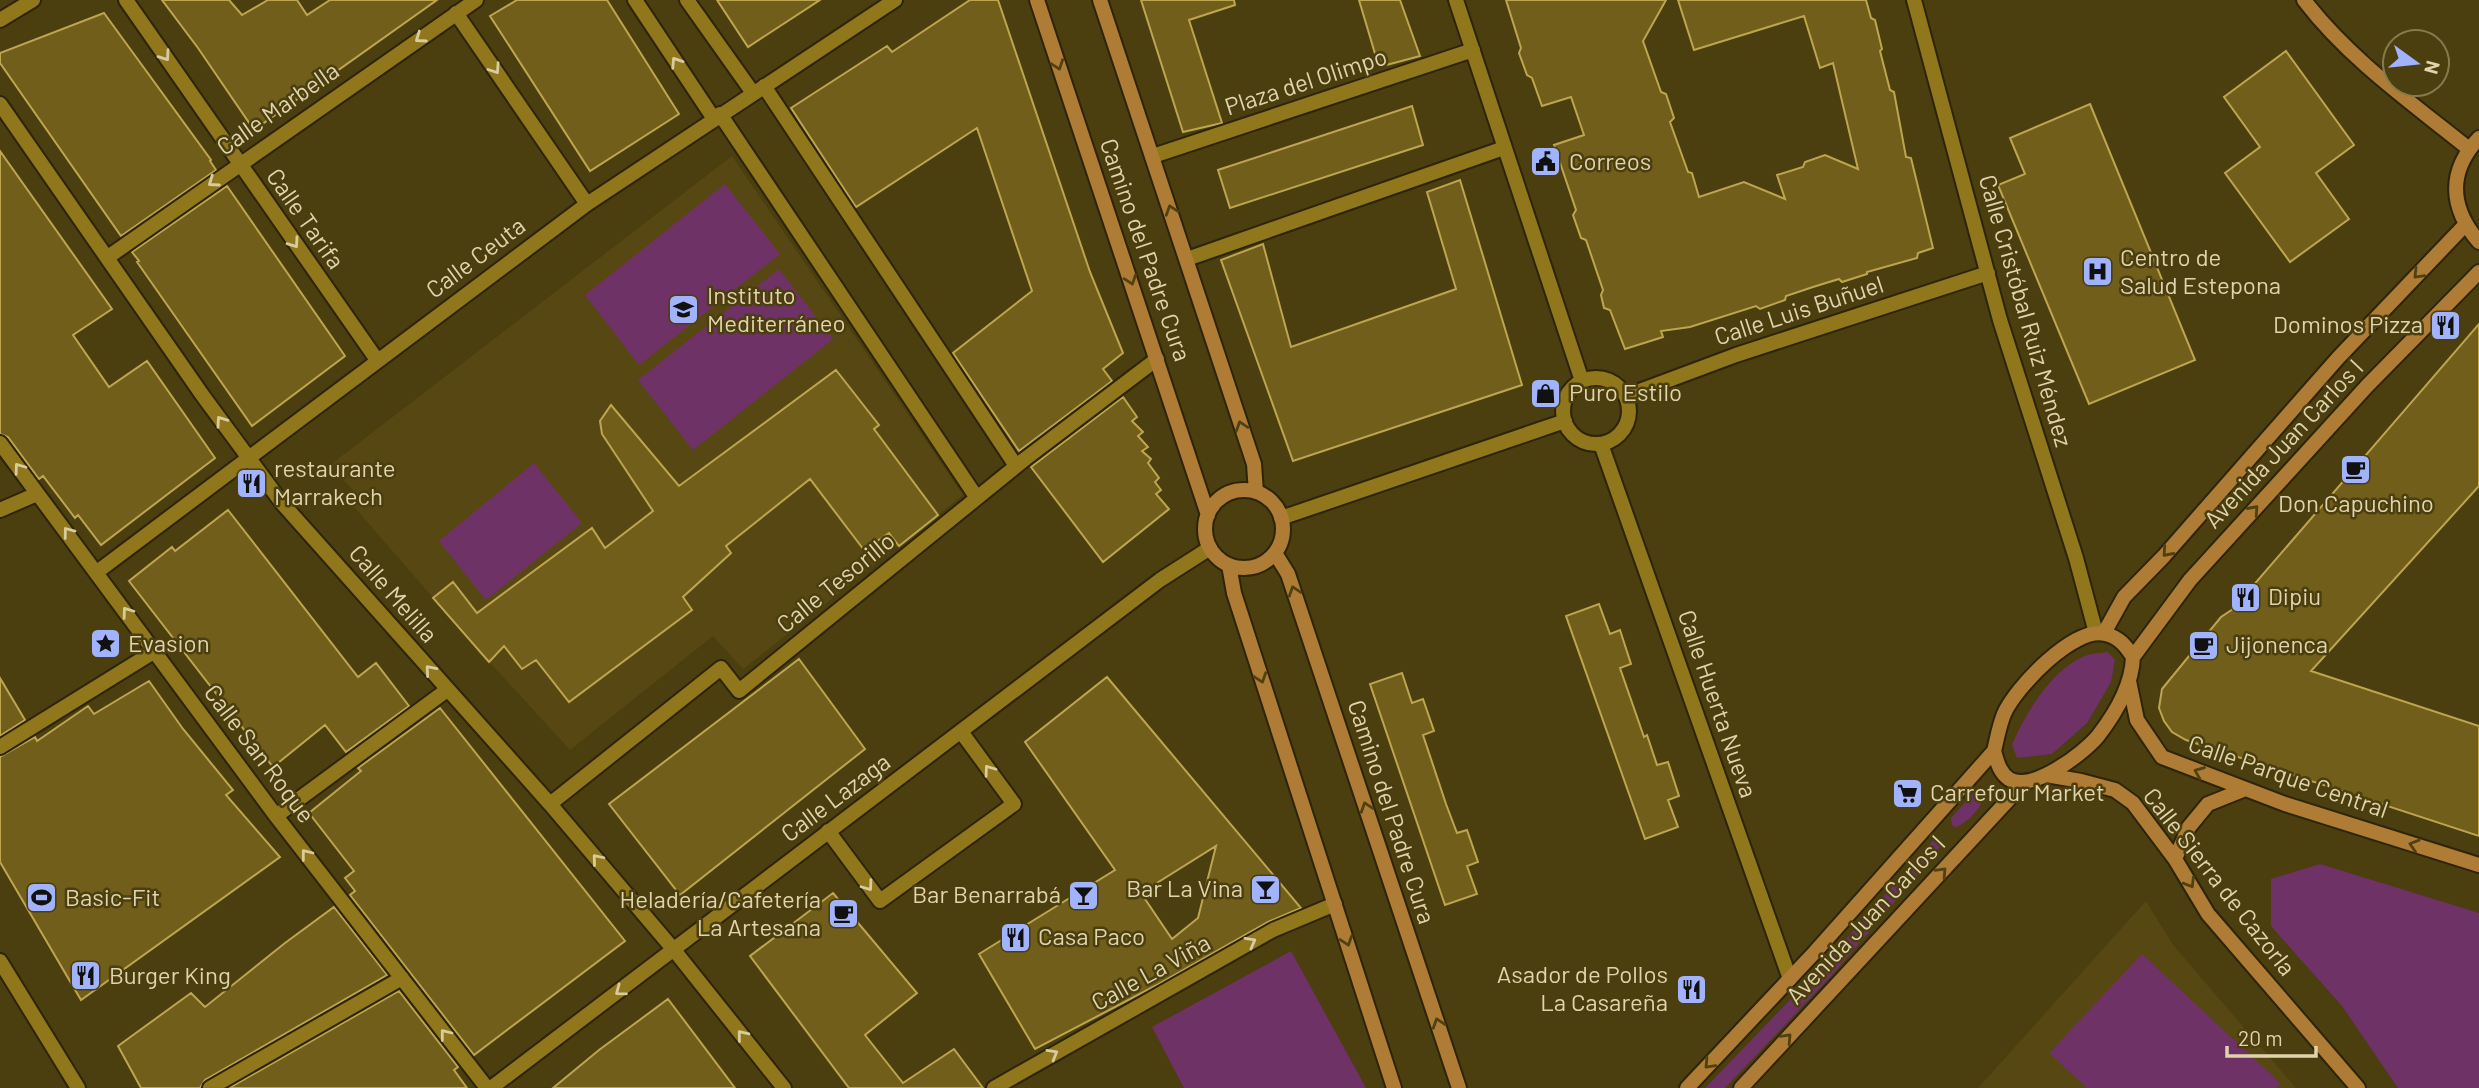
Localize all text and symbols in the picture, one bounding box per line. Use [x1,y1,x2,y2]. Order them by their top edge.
north arrow [2381,28,2451,98]
one-way arrow [415,30,428,42]
street label: Plaza del Olimpo [1221,41,1390,120]
one-way arrow [157,48,169,61]
street label: Calle Marbella [210,55,344,161]
one-way arrow [672,57,684,70]
one-way arrow [1050,58,1065,70]
text: N [2420,58,2446,77]
one-way arrow [487,61,499,74]
street label: Camino del Padre Cura [1095,134,1198,365]
public building icon: Correos [1529,145,1563,179]
place label: Correos [1569,146,1651,175]
street label: Calle Tarifa [261,162,351,274]
street label: Calle Cristóbal Ruiz Méndez [1974,171,2079,450]
one-way arrow [208,174,221,186]
one-way arrow [1165,204,1179,217]
street label: Calle Ceuta [420,210,530,303]
one-way arrow [286,235,299,248]
place label: Centro de Salud Estepona [2120,242,2281,299]
hospital icon: Centro de Salud Estepona [2080,255,2114,289]
one-way arrow [2413,266,2426,279]
street label: Calle Luis Buñuel [1710,269,1887,351]
one-way arrow [1123,274,1137,286]
place label: Instituto Mediterráneo [707,280,846,337]
school or university icon: Instituto Mediterráneo [667,293,701,327]
restaurant icon: Dominos Pizza [2429,308,2463,342]
place label: Dominos Pizza [2273,309,2423,338]
street label: Avenida Juan Carlos I [2197,353,2369,533]
shop icon: Puro Estilo [1529,376,1563,410]
place label: Puro Estilo [1569,377,1682,406]
one-way arrow [217,416,229,429]
one-way arrow [1235,421,1249,433]
place label: restaurante Marrakech [274,453,396,510]
cafe icon: Don Capuchino [2339,453,2373,487]
one-way arrow [14,463,27,476]
restaurant icon: restaurante Marrakech [234,466,268,500]
place label: Don Capuchino [2278,488,2434,517]
one-way arrow [2246,505,2258,518]
street label: Calle Tesorillo [770,525,900,638]
one-way arrow [64,527,76,540]
street label: Calle Melilla [344,538,445,648]
one-way arrow [2163,544,2175,557]
restaurant icon: Dipiu [2228,580,2262,614]
place label: Dipiu [2268,581,2321,610]
one-way arrow [1288,586,1302,598]
street label: Calle Huerta Nueva [1673,606,1764,801]
one-way arrow [123,608,135,620]
place icon: Evasion [88,627,122,661]
place label: Evasion [128,628,210,657]
cafe icon: Jijonenca [2186,628,2220,662]
place label: Jijonenca [2226,629,2328,658]
one-way arrow [426,666,438,679]
one-way arrow [1253,671,1267,684]
street label: Calle San Roque [199,678,322,828]
street label: Camino del Padre Cura [1343,696,1442,927]
street label: Calle Parque Central [2185,728,2392,823]
street label: Calle Lazaga [775,746,895,847]
one-way arrow [985,765,998,778]
one-way arrow [2193,766,2205,780]
supermarket icon: Carrefour Market [1890,776,1924,810]
place label: Carrefour Market [1930,777,2105,806]
street label: Calle Sierra de Cazorla [2138,781,2303,981]
one-way arrow [1360,802,1374,814]
street label: Avenida Juan Carlos I [1779,829,1951,1009]
one-way arrow [2408,839,2421,853]
one-way arrow [302,850,315,862]
one-way arrow [593,855,605,868]
one-way arrow [1934,867,1946,880]
bar icon: Bar La Vina [1249,872,1283,906]
place label: Bar La Vina [1126,873,1243,902]
one-way arrow [2181,876,2194,889]
one-way arrow [860,878,873,891]
bar icon: Bar Benarrabá [1067,878,1101,912]
place label: Bar Benarrabá [912,879,1061,908]
sports icon: Basic-Fit [25,881,59,915]
place label: Basic-Fit [65,882,160,911]
place label: Heladería/Cafetería La Artesana [619,884,821,941]
cafe icon: Heladería/Cafetería La Artesana [827,897,861,931]
restaurant icon: Casa Paco [998,920,1032,954]
place label: Casa Paco [1038,921,1145,950]
street label: Calle La Viña [1086,927,1215,1016]
one-way arrow [1338,935,1353,947]
one-way arrow [1244,937,1257,950]
restaurant icon: Burger King [69,959,103,993]
place label: Asador de Pollos La Casareña [1497,959,1668,1016]
place label: Burger King [109,960,231,989]
restaurant icon: Asador de Pollos La Casareña [1674,972,1708,1006]
one-way arrow [615,983,627,995]
scale bar [2227,1014,2316,1058]
one-way arrow [1431,1018,1446,1030]
text: 20 m [2238,1025,2283,1050]
one-way arrow [441,1029,454,1042]
one-way arrow [737,1030,750,1042]
one-way arrow [1779,1033,1791,1046]
one-way arrow [1046,1049,1059,1062]
one-way arrow [1705,1056,1717,1069]

